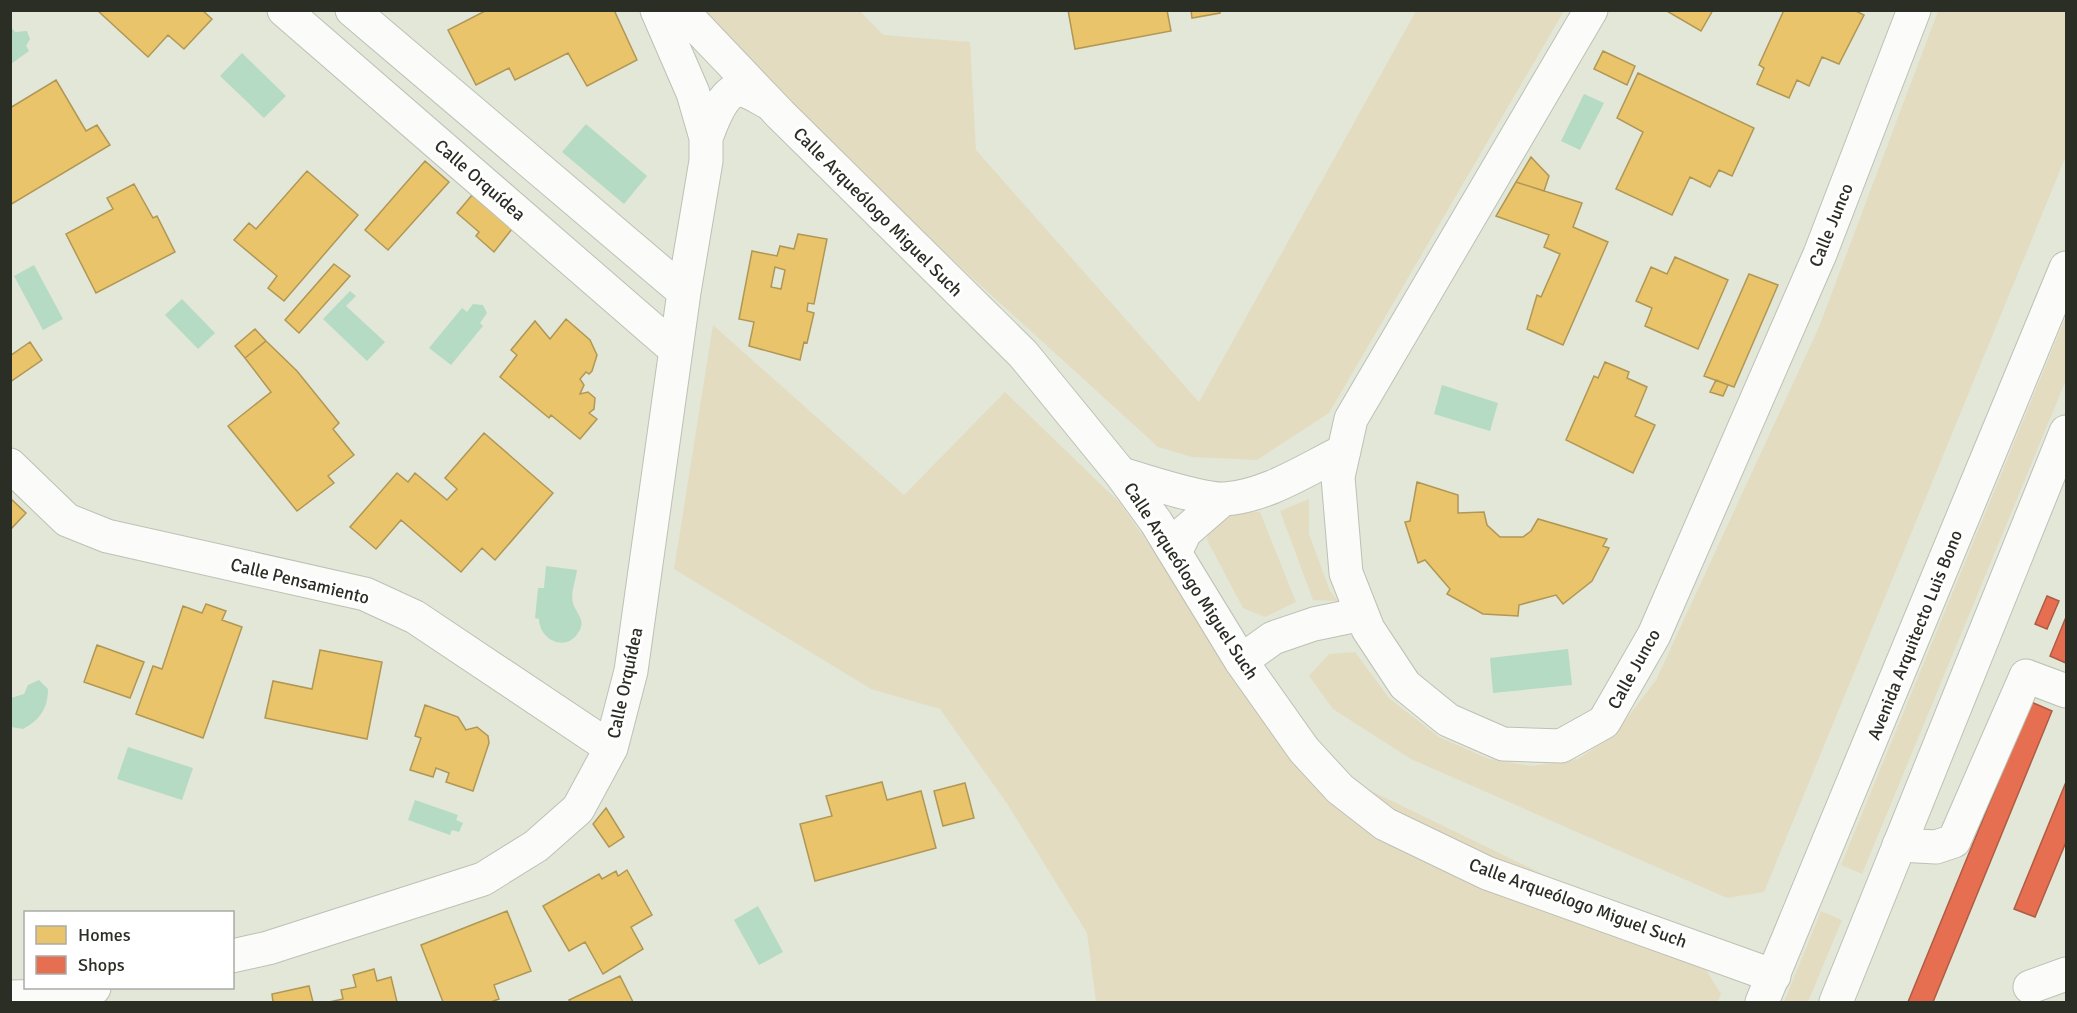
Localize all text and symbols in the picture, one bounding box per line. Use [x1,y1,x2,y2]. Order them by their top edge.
street label: Calle Arqueólogo Miguel Such [789,123,967,301]
street label: Calle Orquídea [430,135,530,225]
street label: Calle Junco [1804,180,1858,270]
street label: Calle Arqueólogo Miguel Such [1119,478,1263,684]
street label: Avenida Arquitecto Luis Bono [1863,527,1967,743]
street label: Calle Pensamiento [228,553,372,609]
street label: Calle Orquídea [602,625,648,741]
street label: Calle Junco [1603,625,1665,713]
street label: Calle Arqueólogo Miguel Such [1466,853,1690,953]
legend [24,911,234,989]
text: Homes [78,924,131,946]
text: Shops [78,954,125,976]

